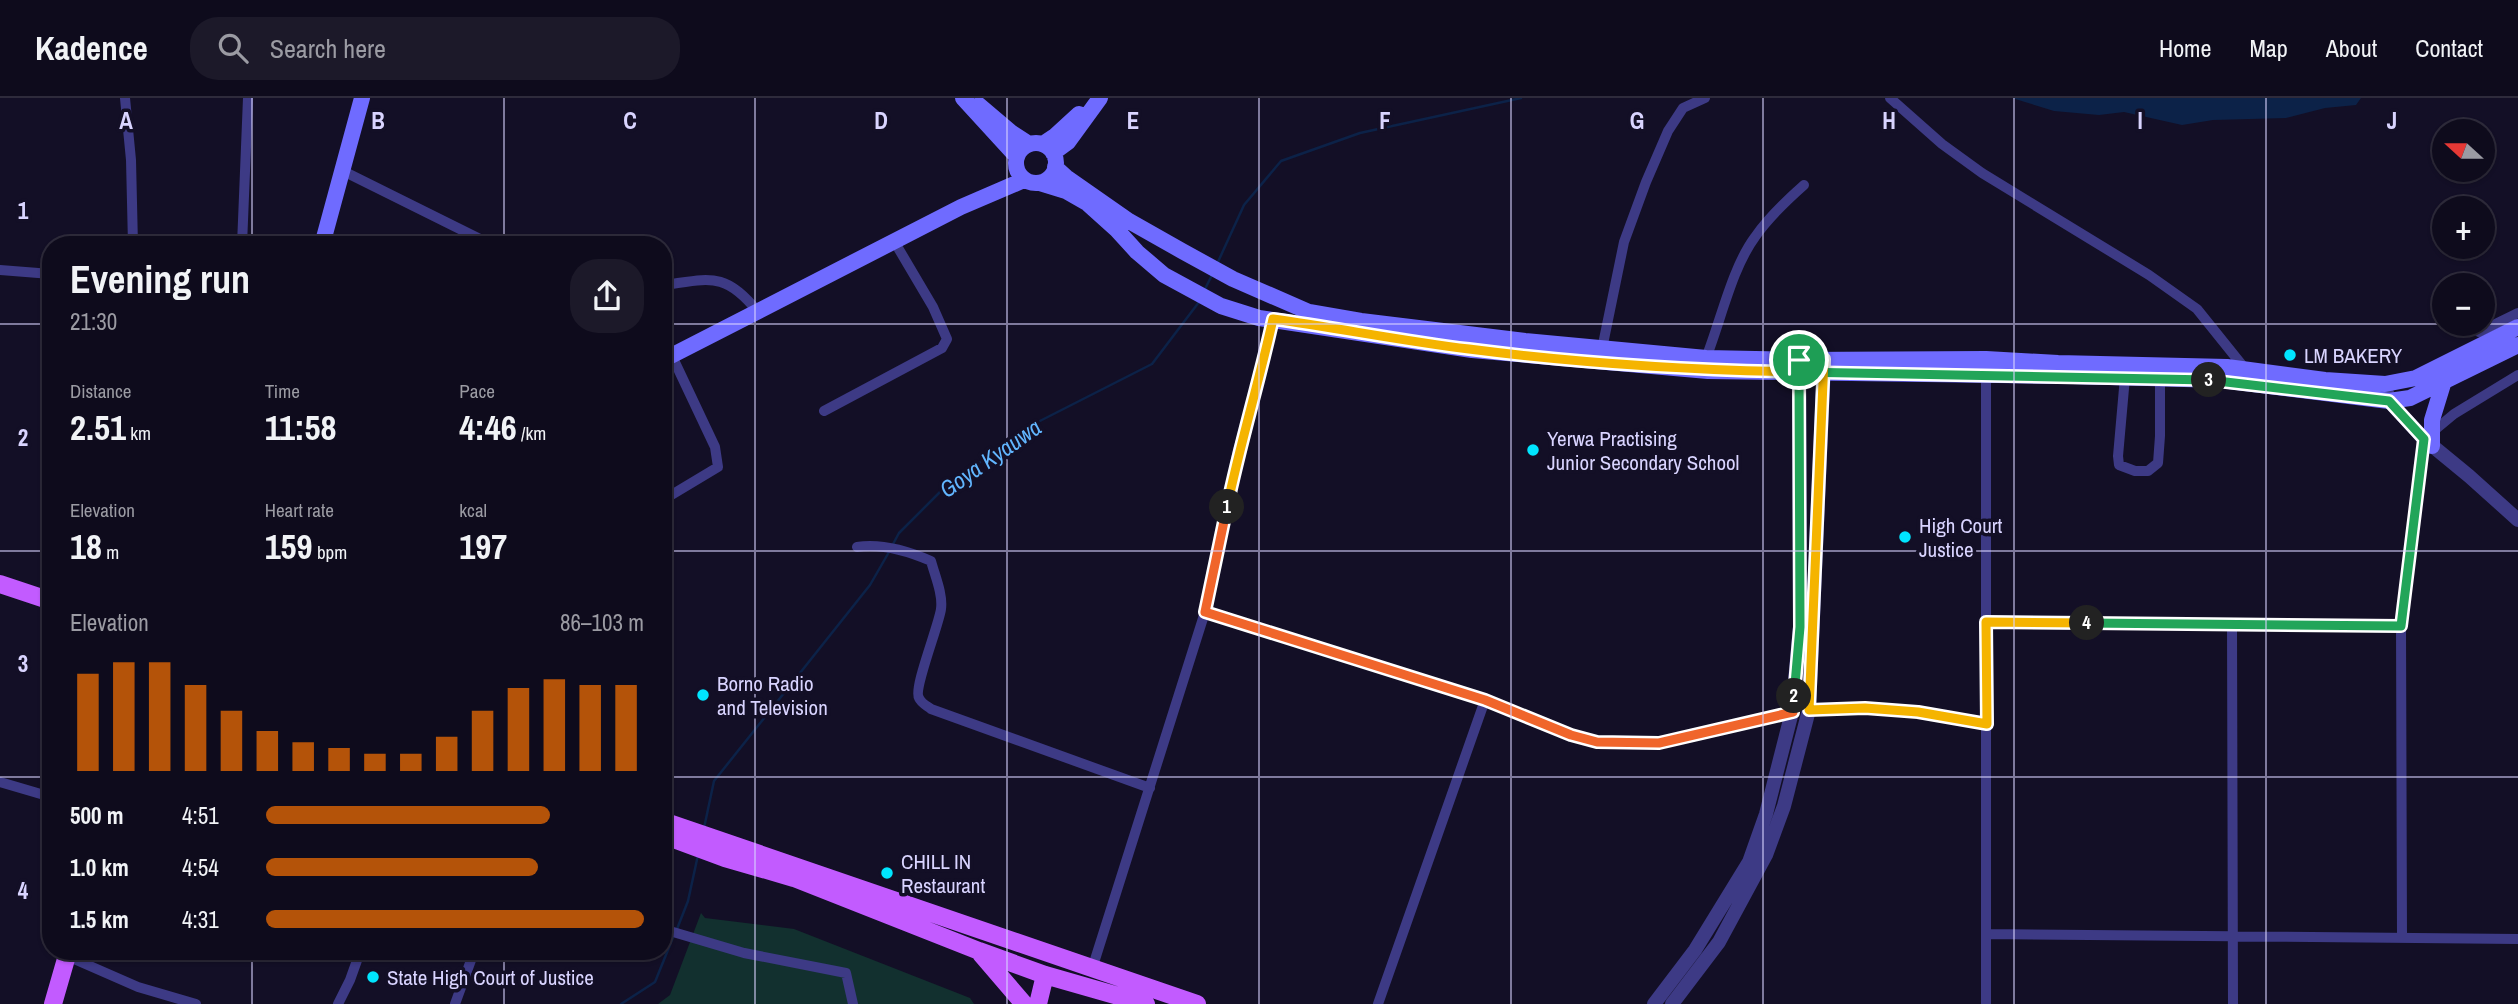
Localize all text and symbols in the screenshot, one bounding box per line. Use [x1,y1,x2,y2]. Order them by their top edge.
search box [190,17,680,80]
text: Kadence [35,26,148,70]
icon: search [214,29,252,67]
text: Search here [270,31,386,66]
text: Home [2159,32,2211,64]
text: Map [2249,32,2288,64]
text: About [2326,32,2377,64]
text: Contact [2415,32,2483,64]
text: A [119,105,133,136]
text: B [371,105,385,136]
text: C [623,105,637,136]
text: D [874,105,888,136]
text: E [1127,105,1139,136]
text: F [1379,105,1391,136]
text: G [1630,105,1644,136]
text: H [1882,105,1896,136]
text: I [2137,105,2143,136]
text: J [2387,105,2397,136]
north arrow [2432,119,2496,182]
map controls [2432,119,2495,336]
text: 1 [18,195,29,226]
button: + [2432,196,2495,259]
text: Evening run [70,254,250,305]
button: share [570,259,644,333]
button: − [2432,273,2495,336]
text: 21:30 [70,306,117,337]
pin [1769,330,1829,390]
icon: arrive [1780,341,1818,379]
place label: LM BAKERY [2304,341,2403,370]
marker: LM BAKERY [2282,347,2298,363]
pin: 3 [2192,362,2226,398]
text: 3 [2204,366,2213,392]
text: Distance [70,378,131,404]
text: Time [265,378,300,404]
text: Pace [459,378,495,404]
text: 2.51 [70,404,126,451]
text: 11:58 [265,404,336,451]
text: 4:46 [459,404,517,451]
water label: Goya Kyauwa [933,412,1047,504]
text: km [126,420,151,446]
text: /km [517,420,546,446]
text: 2 [18,422,28,453]
place label: Yerwa Practising Junior Secondary School [1547,424,1739,477]
marker: Yerwa Practising Junior Secondary School [1525,442,1541,458]
pin: 1 [1210,490,1244,524]
text: 1 [1222,493,1231,519]
text: Elevation [70,497,135,523]
text: Heart rate [265,497,334,523]
text: kcal [459,497,487,523]
place label: High Court Justice [1919,511,2002,564]
text: 18 [70,523,102,570]
text: 159 [265,523,313,570]
text: 197 [459,523,507,570]
marker: High Court Justice [1897,529,1913,545]
text: m [102,539,119,565]
text: bpm [313,539,347,565]
pin: 4 [2070,606,2104,640]
text: Elevation [70,607,149,638]
text: 86–103 m [560,607,644,638]
text: 4 [2082,609,2091,635]
text: 3 [18,648,28,679]
place label: Borno Radio and Television [717,669,828,722]
pin: 2 [1776,678,1812,714]
text: 2 [1789,682,1798,708]
marker: Borno Radio and Television [695,687,711,703]
text: 500 m [70,800,123,831]
text: 4:51 [182,800,219,831]
place label: CHILL IN Restaurant [901,847,985,900]
text: 1.0 km [70,852,129,883]
text: 4:54 [182,852,219,883]
marker: CHILL IN Restaurant [879,865,895,881]
text: 4 [18,875,29,906]
text: 1.5 km [70,904,129,935]
text: 4:31 [182,904,219,935]
place label: State High Court of Justice [387,963,594,992]
marker: State High Court of Justice [365,969,381,985]

